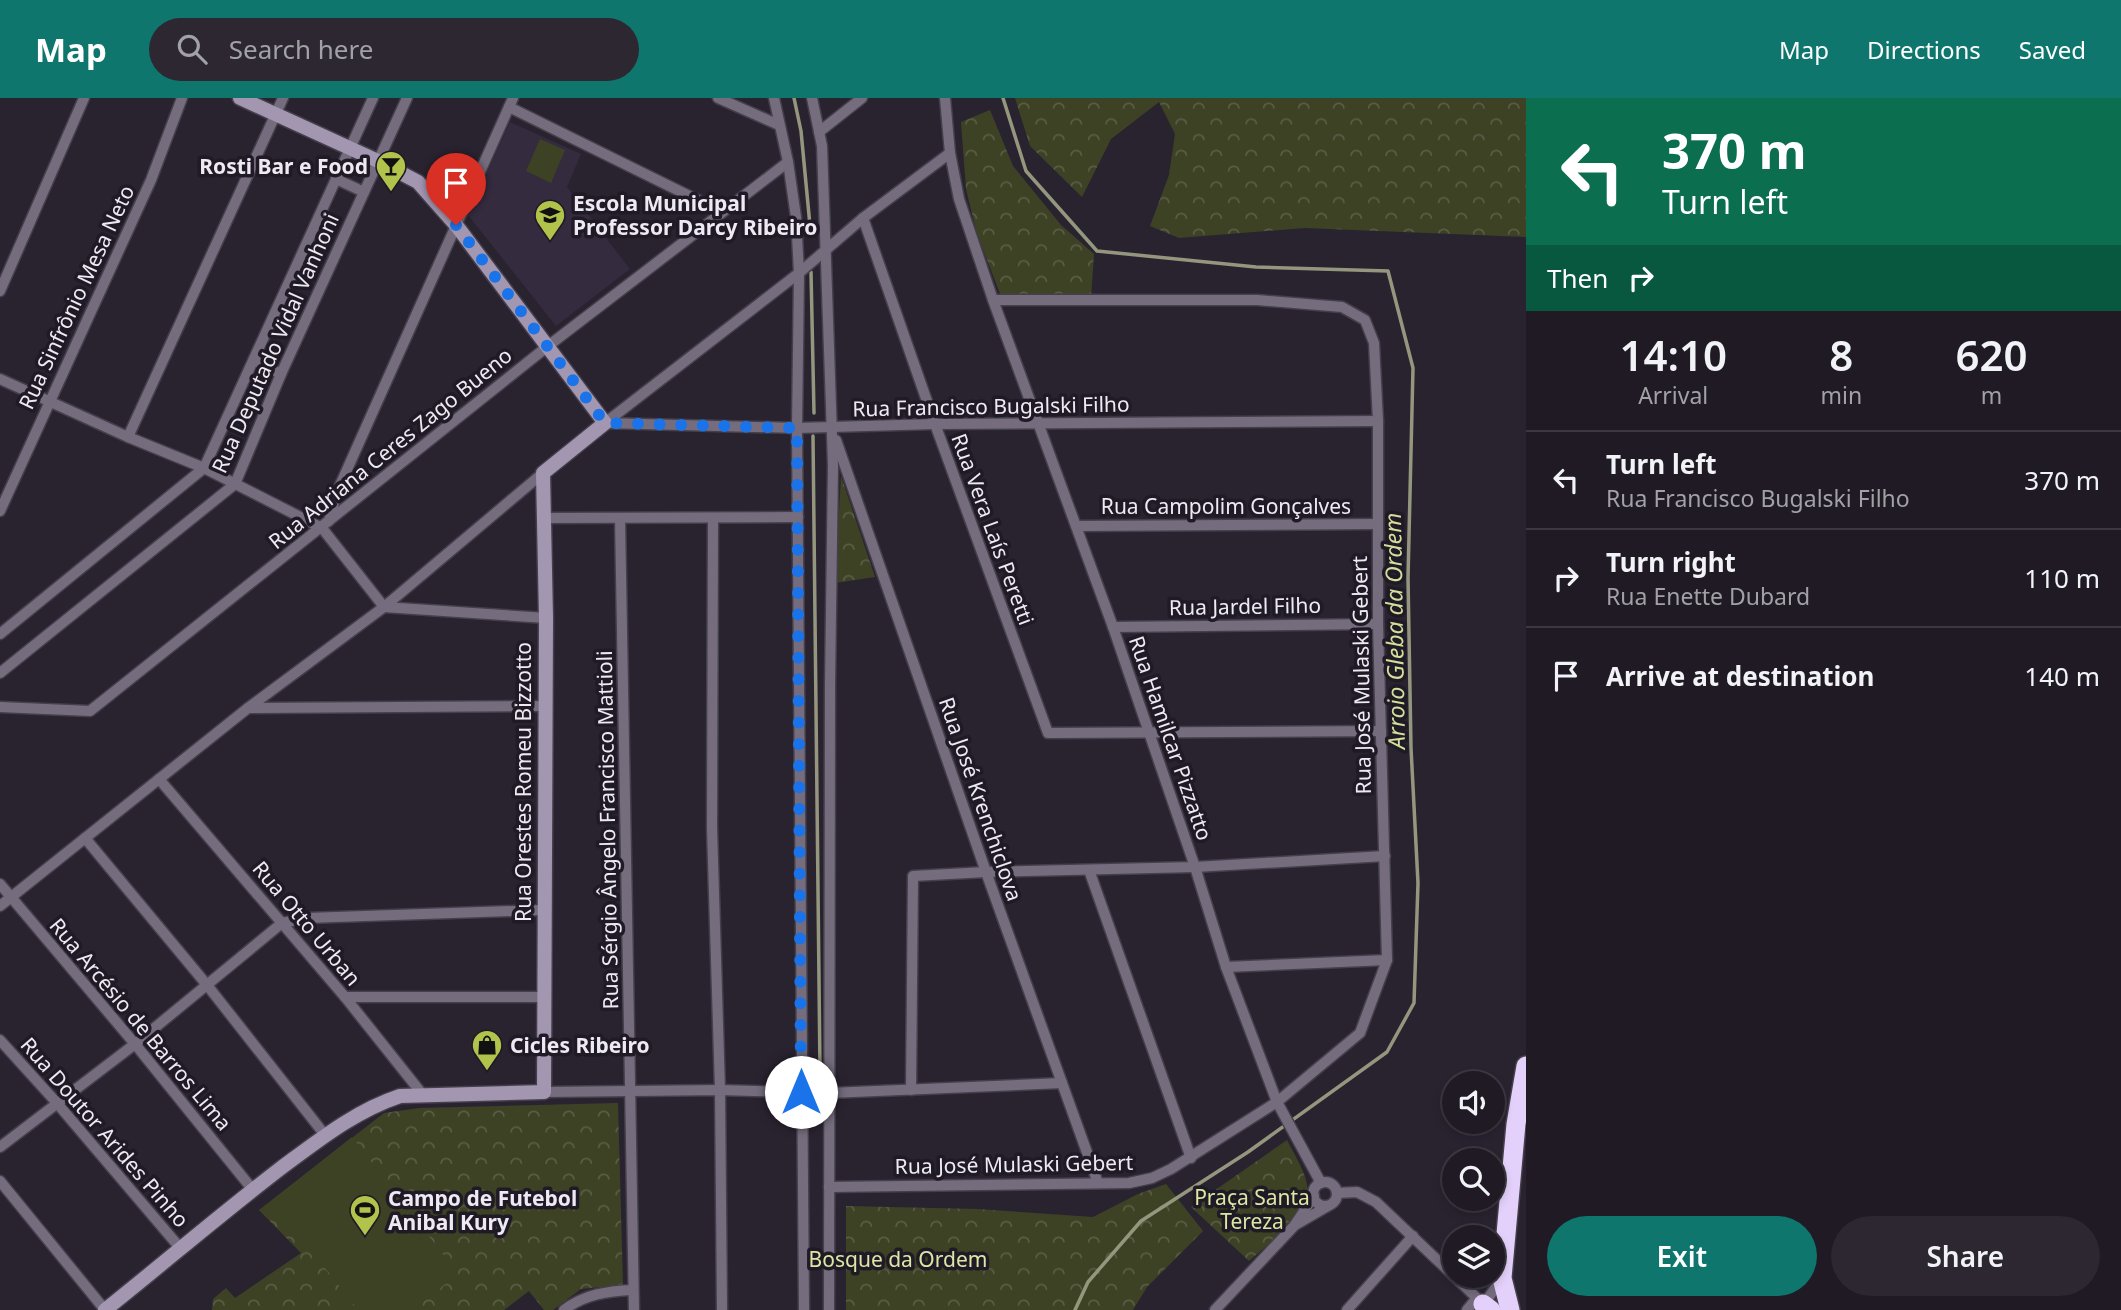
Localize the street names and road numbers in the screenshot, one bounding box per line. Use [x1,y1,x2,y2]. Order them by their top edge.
street label: Rua Sinfrônio Mesa Neto [12,180,140,414]
street label: Rua Deputado Vidal Vanhoni [205,209,345,477]
street label: Rua Adriana Ceres Zago Bueno [262,341,518,555]
street label: Rua Francisco Bugalski Filho [852,390,1130,422]
street label: Rua Vera Laís Peretti [945,429,1041,629]
street label: Rua Campolim Gonçalves [1101,492,1351,520]
street label: Rua José Mulaski Gebert [1345,555,1377,795]
street label: Rua Jardel Filho [1169,591,1321,621]
street label: Rua Hamilcar Pizzatto [1123,632,1219,844]
street label: Rua Orestes Romeu Bizzotto [509,642,537,922]
street label: Rua Sérgio Ângelo Francisco Mattioli [590,650,624,1010]
street label: Rua José Krenchiclova [933,693,1029,905]
street label: Rua Otto Urban [247,855,367,991]
street label: Rua Arcésio de Barros Lima [44,912,238,1136]
street label: Rua Doutor Arides Pinho [15,1031,195,1233]
street label: Rua José Mulaski Gebert [894,1148,1134,1180]

